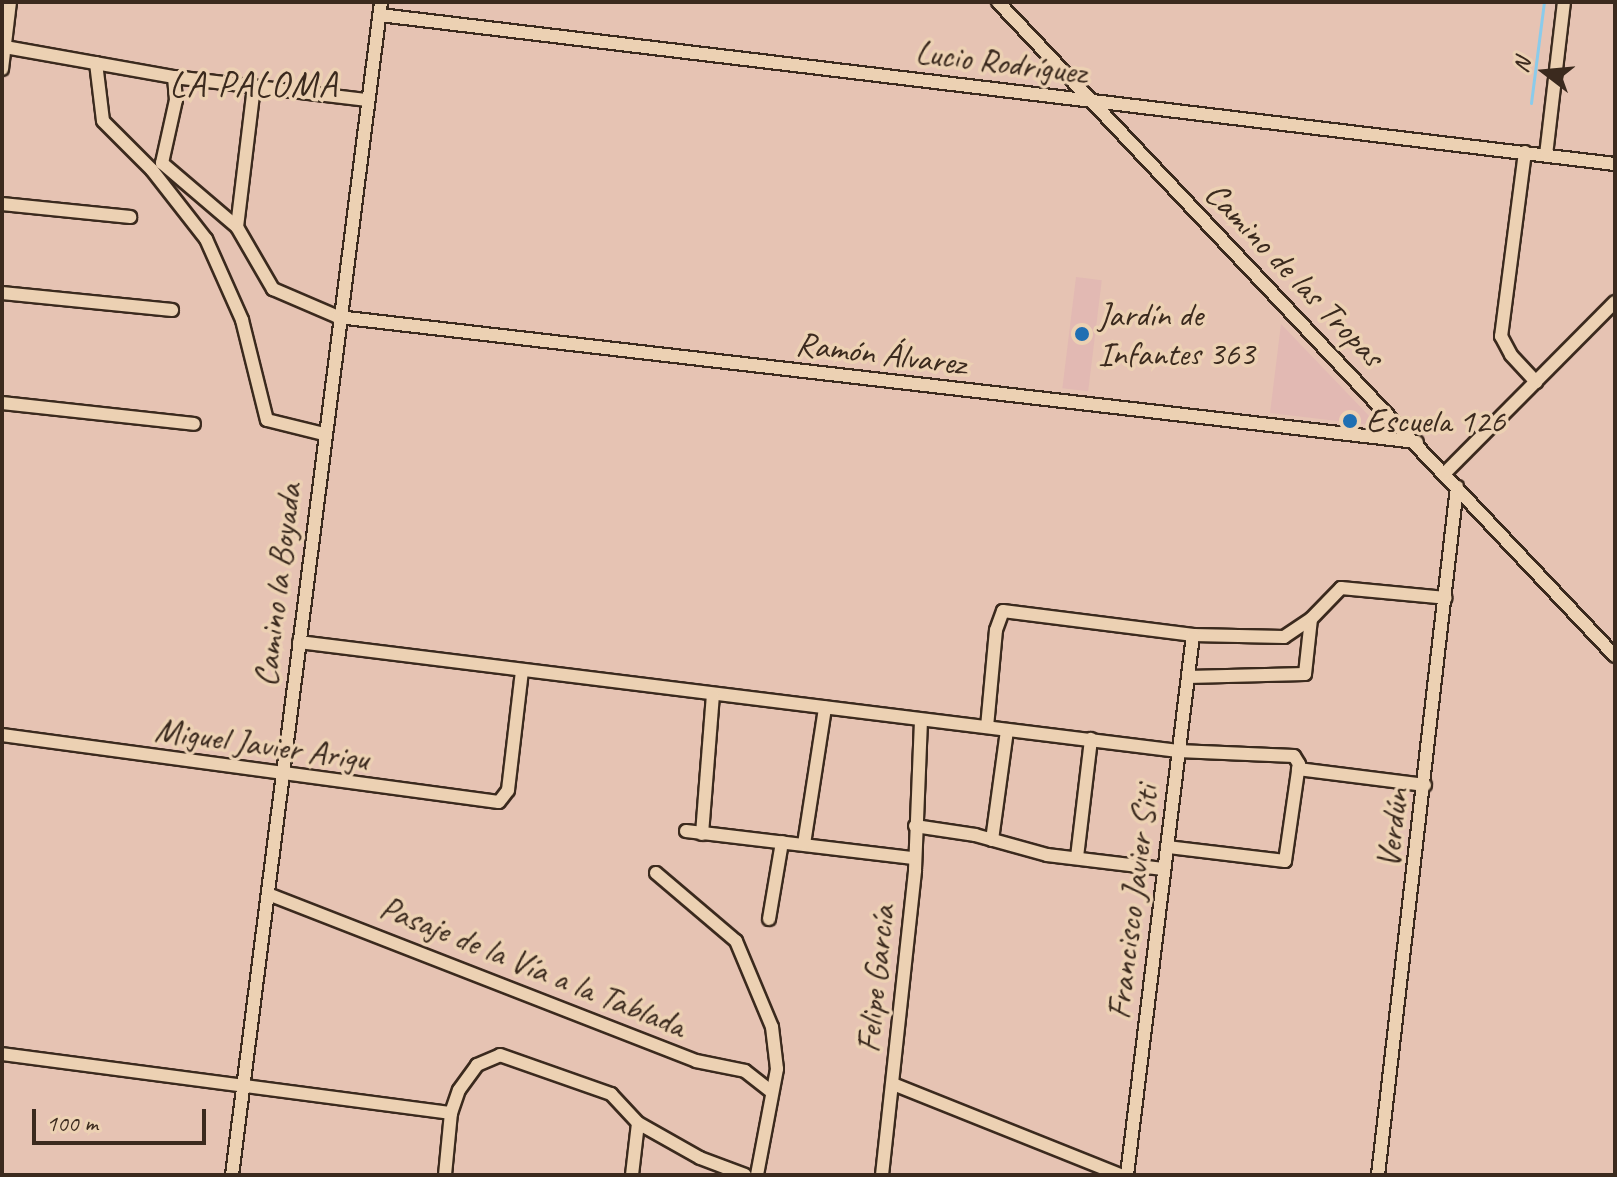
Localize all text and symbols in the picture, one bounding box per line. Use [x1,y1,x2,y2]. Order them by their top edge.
street label: Lucio Rodríguez [913,31,1089,93]
north arrow [1505,32,1585,112]
text: N [1507,55,1537,76]
district label: LA PALOMA [170,63,338,107]
street label: Camino de las Tropas [1197,173,1393,375]
place label: Jardín de Infantes 363 [1098,294,1255,374]
street label: Ramón Álvarez [794,322,968,384]
marker: Jardín de Infantes 363 [1073,325,1091,343]
place label: Escuela 126 [1366,401,1505,441]
marker: Escuela 126 [1341,412,1359,430]
street label: Camino la Boyada [244,482,310,688]
street label: Miguel Javier Arigu [153,709,371,779]
street label: Francisco Javier Siti [1097,783,1167,1021]
street label: Verdún [1367,786,1417,870]
street label: Pasaje de la Vía a la Tablada [373,885,693,1047]
street label: Felipe García [847,904,903,1054]
scale bar [36,1093,210,1143]
text: 100 m [46,1108,98,1138]

